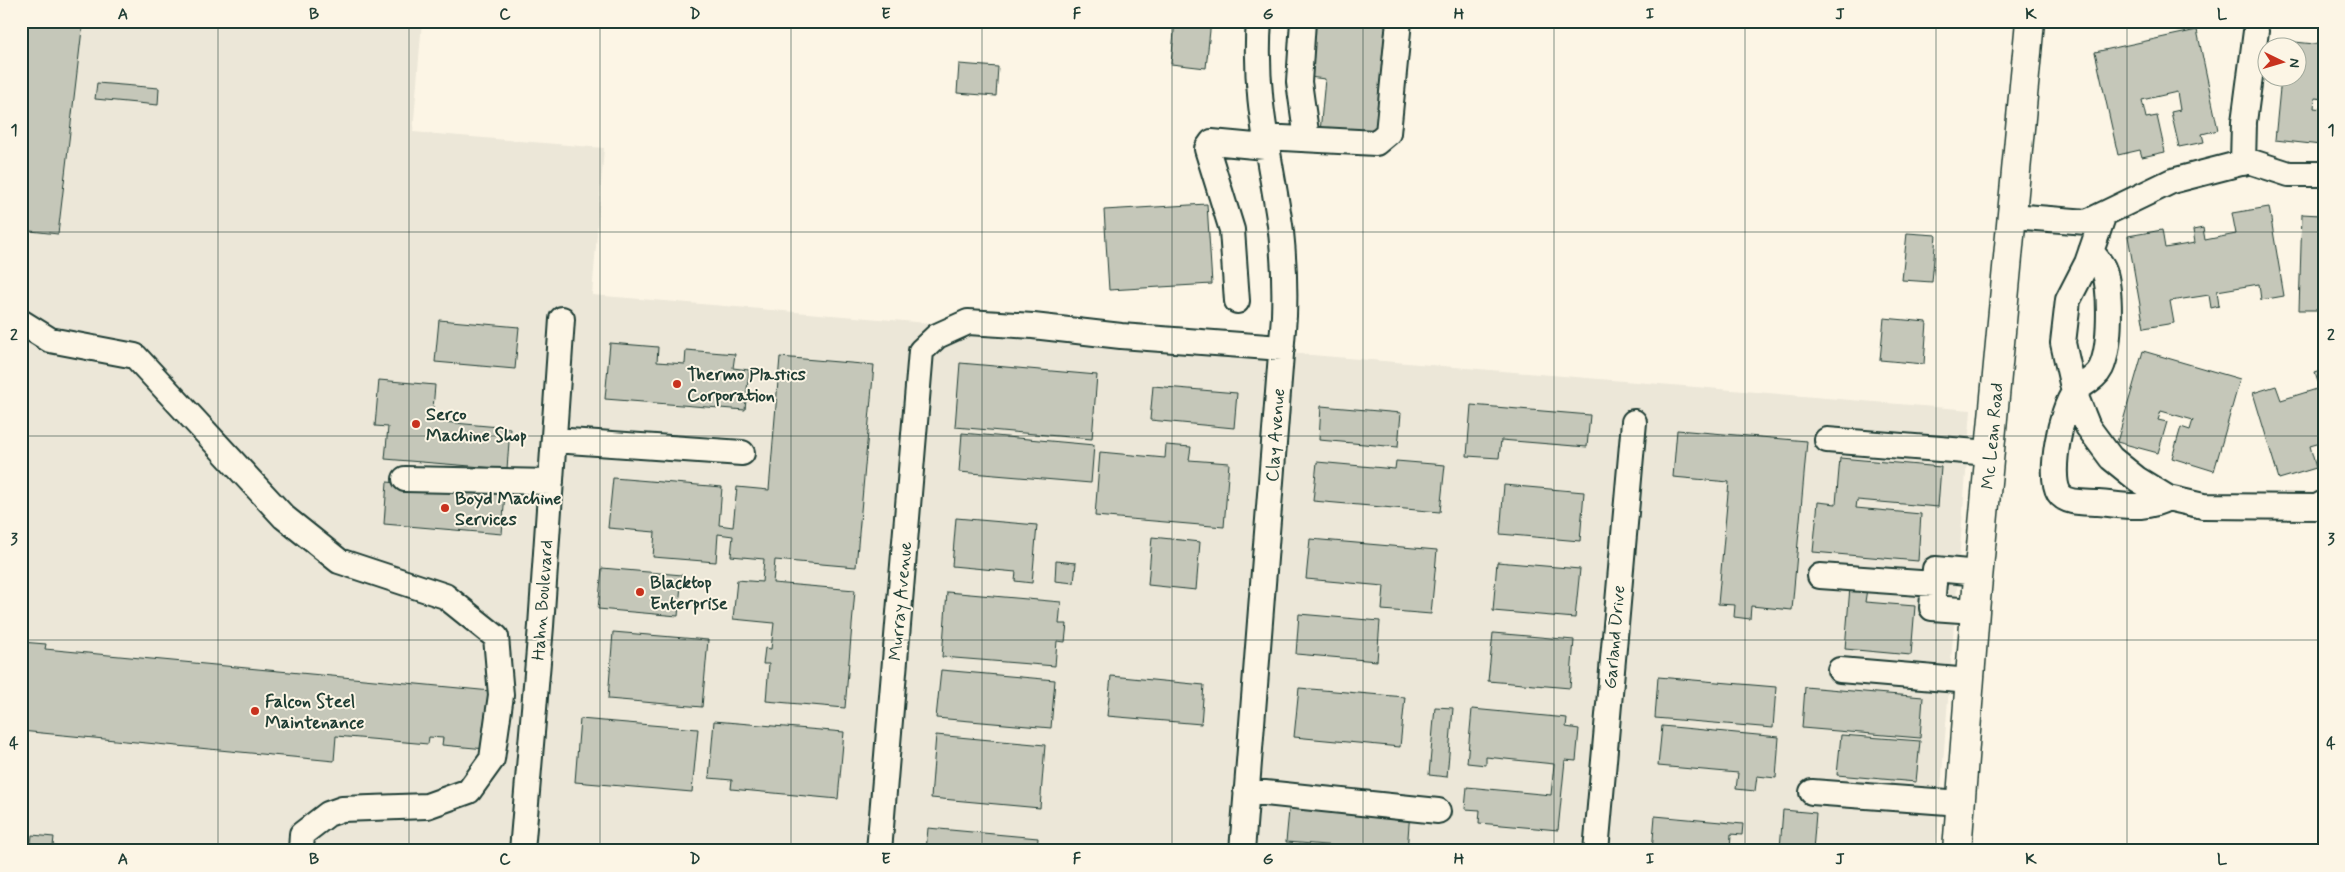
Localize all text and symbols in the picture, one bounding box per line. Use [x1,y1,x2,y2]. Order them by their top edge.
text: A [118,4,128,25]
text: B [309,4,319,25]
text: C [499,4,511,25]
text: D [689,4,701,25]
text: E [881,4,891,25]
text: F [1073,4,1082,25]
text: G [1263,4,1274,25]
text: H [1454,4,1465,25]
text: I [1646,4,1655,25]
text: J [1835,4,1845,25]
text: K [2025,4,2037,25]
text: L [2217,4,2228,25]
north arrow [2258,38,2308,88]
text: N [2285,58,2303,68]
text: 1 [10,120,18,141]
text: 1 [2327,120,2335,141]
text: 2 [10,325,18,346]
text: 2 [2327,325,2335,346]
place label: Thermo Plastics Corporation [687,363,806,408]
marker: Thermo Plastics Corporation [671,378,683,390]
street label: Mc Lean Road [1976,382,2010,491]
street label: Clay Avenue [1261,387,1291,483]
place label: Serco Machine Shop [426,403,527,448]
marker: Serco Machine Shop [410,418,422,430]
place label: Boyd Machine Services [455,487,561,532]
marker: Boyd Machine Services [439,502,451,514]
text: 3 [10,529,18,550]
text: 3 [2327,529,2335,550]
street label: Hahn Boulevard [527,539,559,661]
street label: Murray Avenue [884,540,918,662]
place label: Blacktop Enterprise [650,571,728,616]
street label: Garland Drive [1598,584,1631,690]
marker: Blacktop Enterprise [634,586,646,598]
place label: Falcon Steel Maintenance [265,690,364,735]
marker: Falcon Steel Maintenance [249,705,261,717]
text: 4 [9,733,19,754]
text: 4 [2326,733,2336,754]
text: A [118,849,128,870]
text: B [309,849,319,870]
text: C [499,849,511,870]
text: D [689,849,701,870]
text: E [881,849,891,870]
text: F [1073,849,1082,870]
text: G [1263,849,1274,870]
text: H [1454,849,1465,870]
text: I [1646,849,1655,870]
text: J [1835,849,1845,870]
text: K [2025,849,2037,870]
text: L [2217,849,2228,870]

